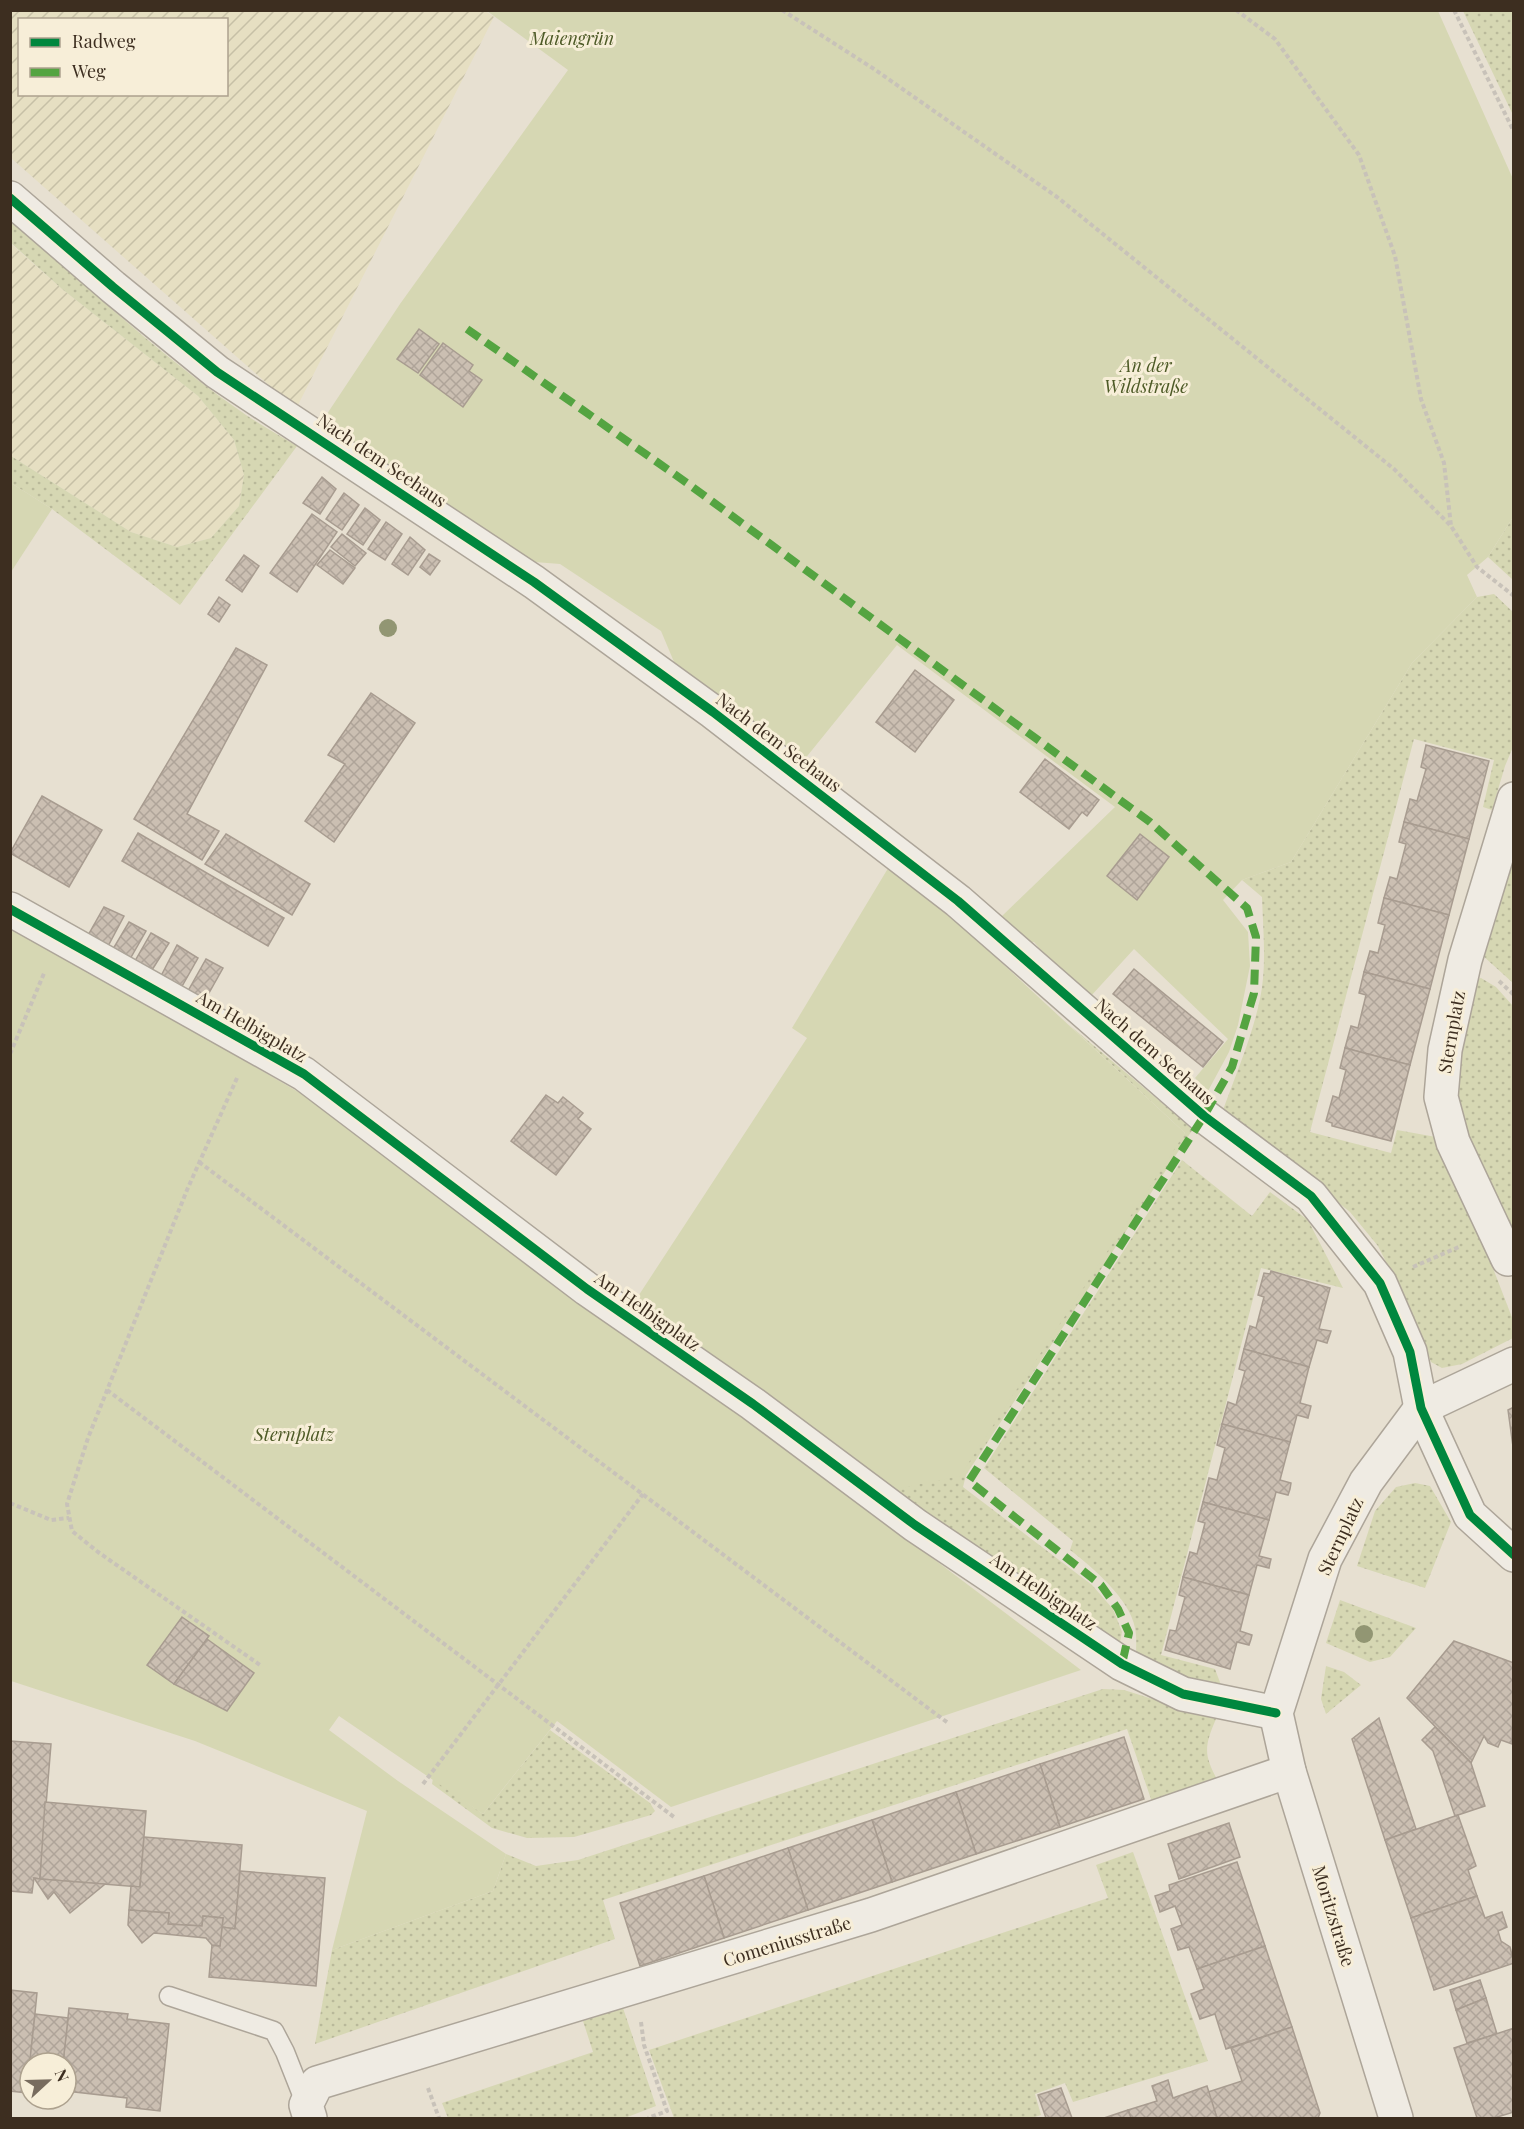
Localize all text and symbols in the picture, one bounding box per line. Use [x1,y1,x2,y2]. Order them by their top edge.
legend [18,18,228,96]
park label: Maiengrün [529,26,614,50]
text: Radweg [72,29,136,53]
text: Weg [71,59,106,83]
park label: An der Wildstraße [1104,353,1188,398]
street label: Nach dem Seehaus [313,408,451,512]
street label: Nach dem Seehaus [711,687,847,797]
street label: Am Helbigplatz [192,984,312,1067]
street label: Sternplatz [1432,989,1470,1075]
street label: Nach dem Seehaus [1090,992,1220,1110]
street label: Am Helbigplatz [590,1265,706,1356]
park label: Sternplatz [253,1422,335,1446]
street label: Sternplatz [1311,1493,1369,1579]
street label: Am Helbigplatz [985,1546,1102,1636]
street label: Moritzstraße [1307,1863,1361,1969]
street label: Comeniusstraße [720,1910,854,1972]
north arrow [18,2051,78,2111]
text: N [50,2066,74,2085]

